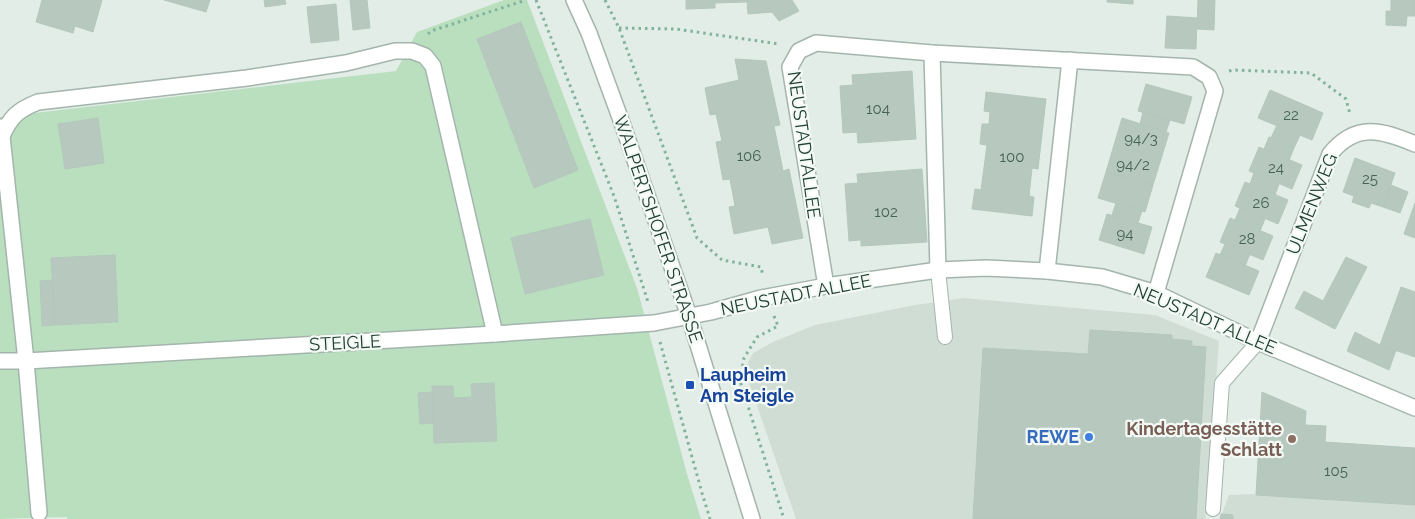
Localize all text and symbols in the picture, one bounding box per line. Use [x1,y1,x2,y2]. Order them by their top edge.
street label: NEUSTADTALLEE [784,70,825,220]
house number: 104 [866,100,890,118]
house number: 22 [1283,106,1299,124]
street label: WALPERTSHOFER STRASSE [610,112,707,345]
house number: 94/3 [1124,130,1158,148]
house number: 106 [737,147,761,165]
house number: 100 [1000,148,1024,166]
street label: ULMENWEG [1282,150,1341,257]
house number: 94/2 [1116,156,1150,174]
house number: 24 [1268,159,1284,177]
house number: 25 [1362,170,1378,188]
house number: 26 [1253,194,1269,212]
house number: 102 [874,203,898,221]
house number: 94 [1117,225,1133,243]
house number: 28 [1239,230,1255,248]
street label: NEUSTADT ALLEE [719,270,873,319]
street label: NEUSTADT ALLEE [1131,279,1280,358]
street label: STEIGLE [309,330,381,355]
place label: Laupheim Am Steigle [700,364,794,406]
marker: Laupheim Am Steigle [684,379,696,391]
place label: Kindertagesstätte Schlatt [1126,418,1282,460]
place label: REWE [1026,426,1079,447]
marker: REWE [1083,431,1095,443]
marker: Kindertagesstätte Schlatt [1286,433,1298,445]
house number: 105 [1324,462,1348,480]

